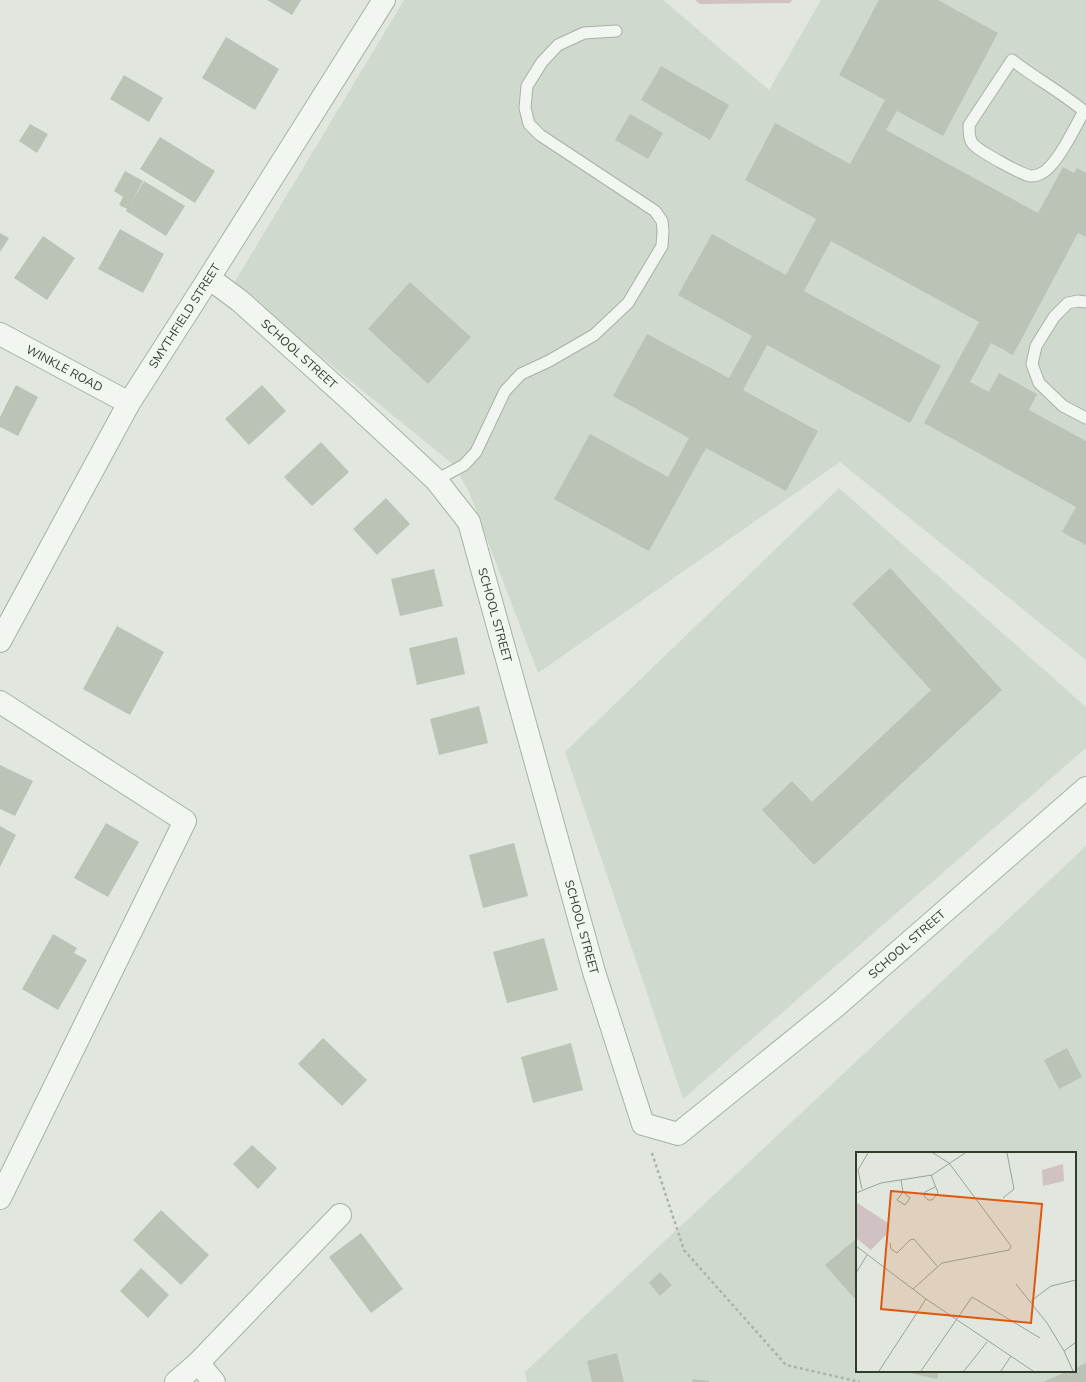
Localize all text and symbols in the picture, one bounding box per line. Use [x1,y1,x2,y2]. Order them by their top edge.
street label: SMYTHFIELD STREET [145,260,224,371]
street label: SCHOOL STREET [258,316,341,392]
street label: WINKLE ROAD [24,341,106,395]
street label: SCHOOL STREET [475,566,516,664]
street label: SCHOOL STREET [562,878,602,977]
street label: SCHOOL STREET [865,906,949,981]
inset map [856,1152,1076,1372]

